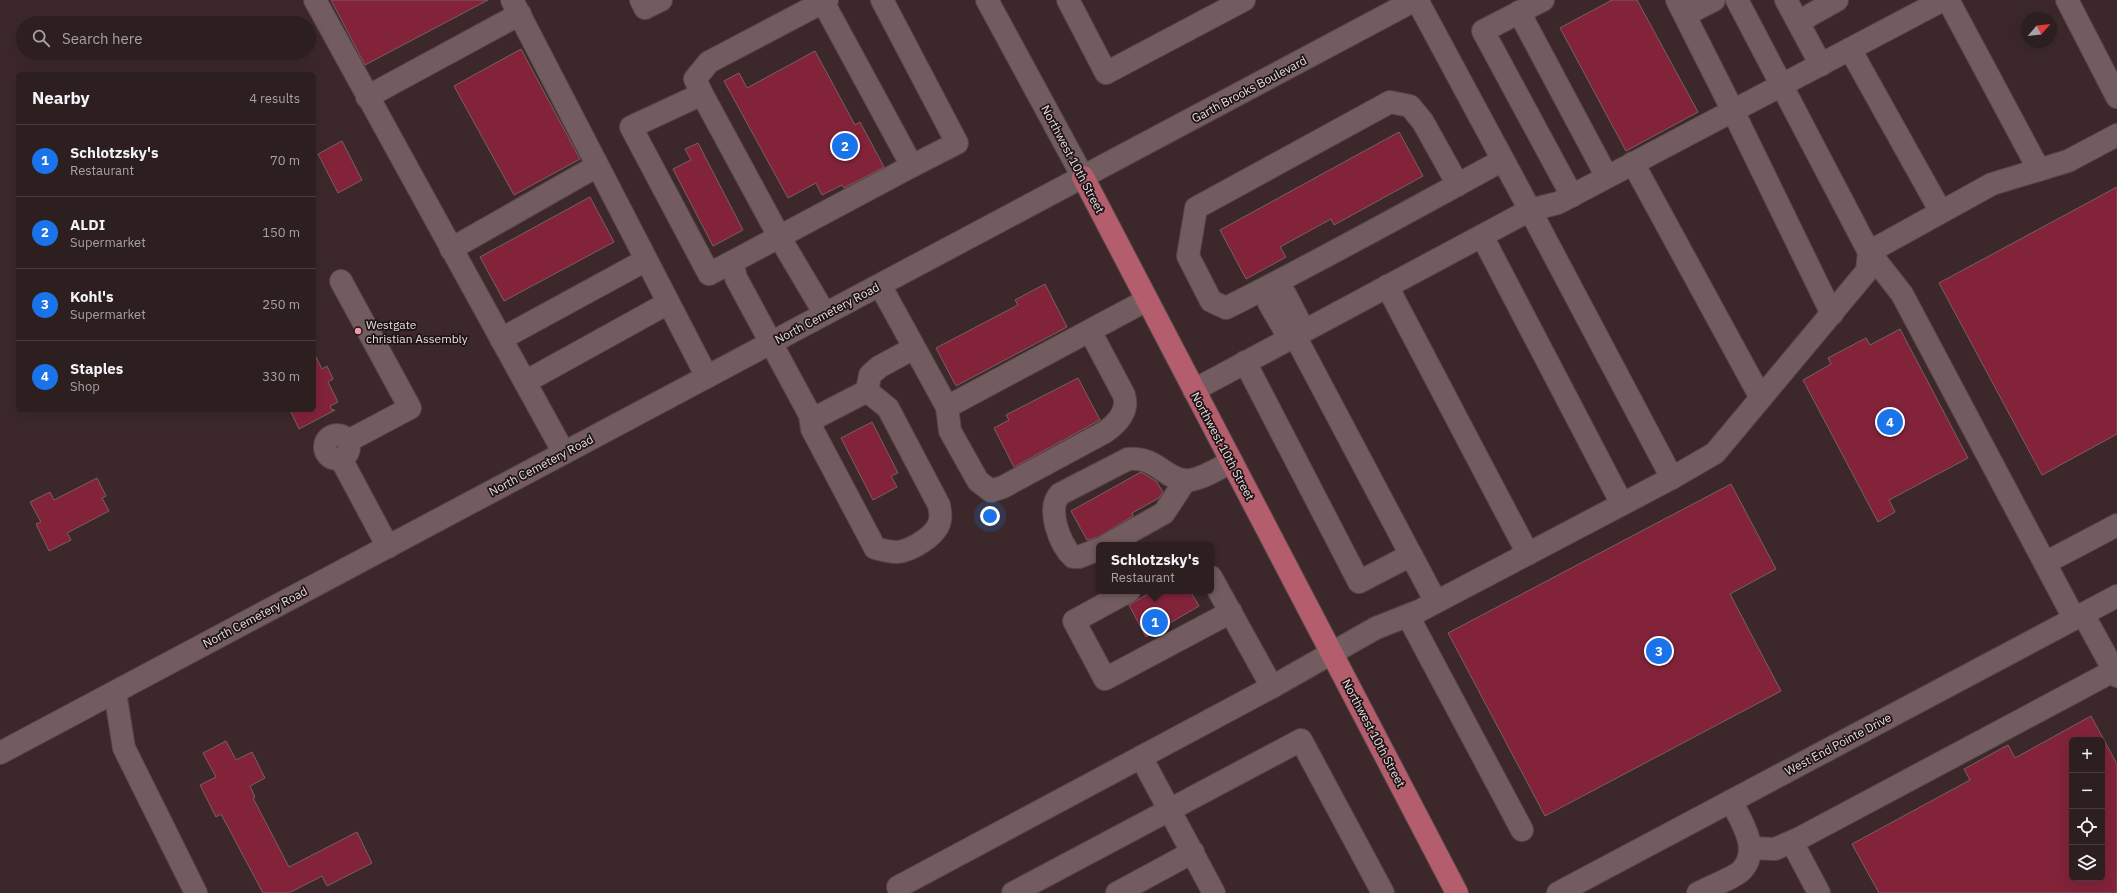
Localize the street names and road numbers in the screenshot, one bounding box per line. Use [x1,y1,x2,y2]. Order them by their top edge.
street label: Garth Brooks Boulevard [1189,52,1309,126]
street label: Northwest 10th Street [1038,102,1108,216]
street label: North Cemetery Road [772,279,882,347]
street label: Northwest 10th Street [1188,389,1258,503]
street label: North Cemetery Road [486,431,596,499]
street label: North Cemetery Road [200,583,310,651]
street label: Northwest 10th Street [1339,676,1409,790]
street label: West End Pointe Drive [1782,709,1894,778]

